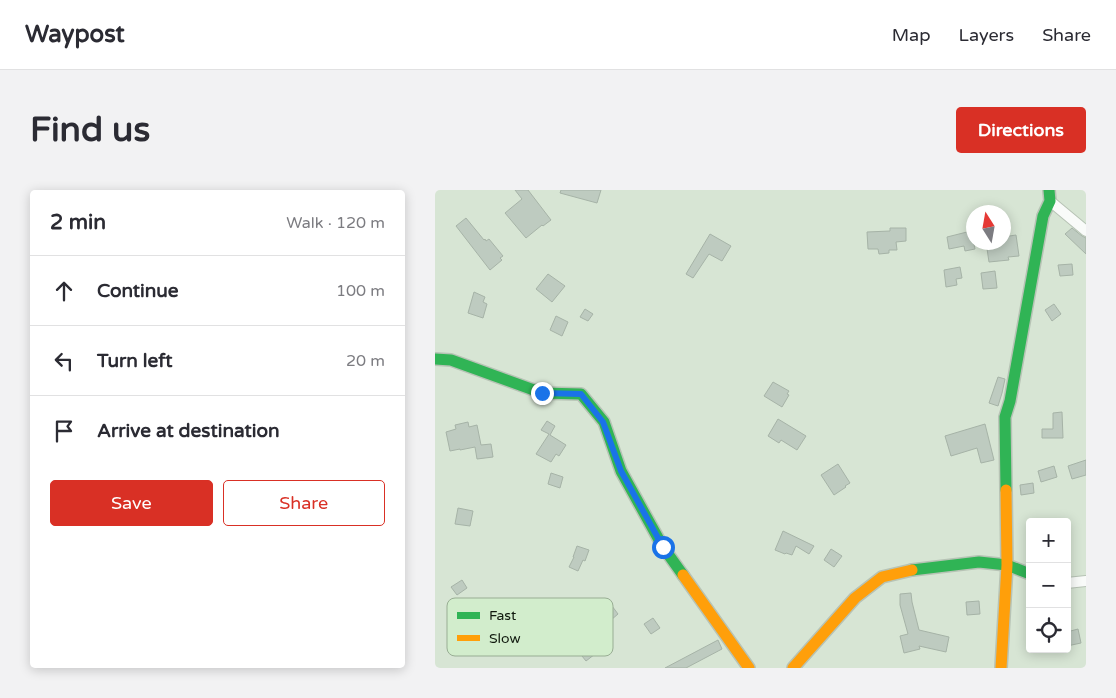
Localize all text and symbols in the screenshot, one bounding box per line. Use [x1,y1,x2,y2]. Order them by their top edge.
text: Waypost [25,20,125,49]
text: Map [892,24,931,46]
text: Layers [959,24,1014,46]
text: Share [1042,24,1091,46]
button: Directions [956,107,1086,153]
text: Find us [30,109,150,151]
north arrow [966,205,1011,250]
text: 2 min [50,210,106,235]
text: Walk · 120 m [286,213,385,233]
icon: ahead [50,277,78,305]
text: Continue [97,280,179,302]
text: 100 m [336,281,385,301]
icon: left [50,347,78,375]
text: Turn left [97,350,173,372]
text: 20 m [346,351,385,371]
route end [531,382,554,405]
icon: arrive [50,417,78,445]
text: Arrive at destination [97,420,280,442]
button: Save [50,480,213,526]
button: Share [223,480,385,526]
map controls [1026,518,1071,653]
button: + [1026,518,1071,563]
route start [652,536,675,559]
button: − [1026,563,1071,608]
legend [447,598,613,656]
text: Fast [489,607,517,624]
button: locate [1026,608,1071,653]
text: Slow [489,630,521,647]

